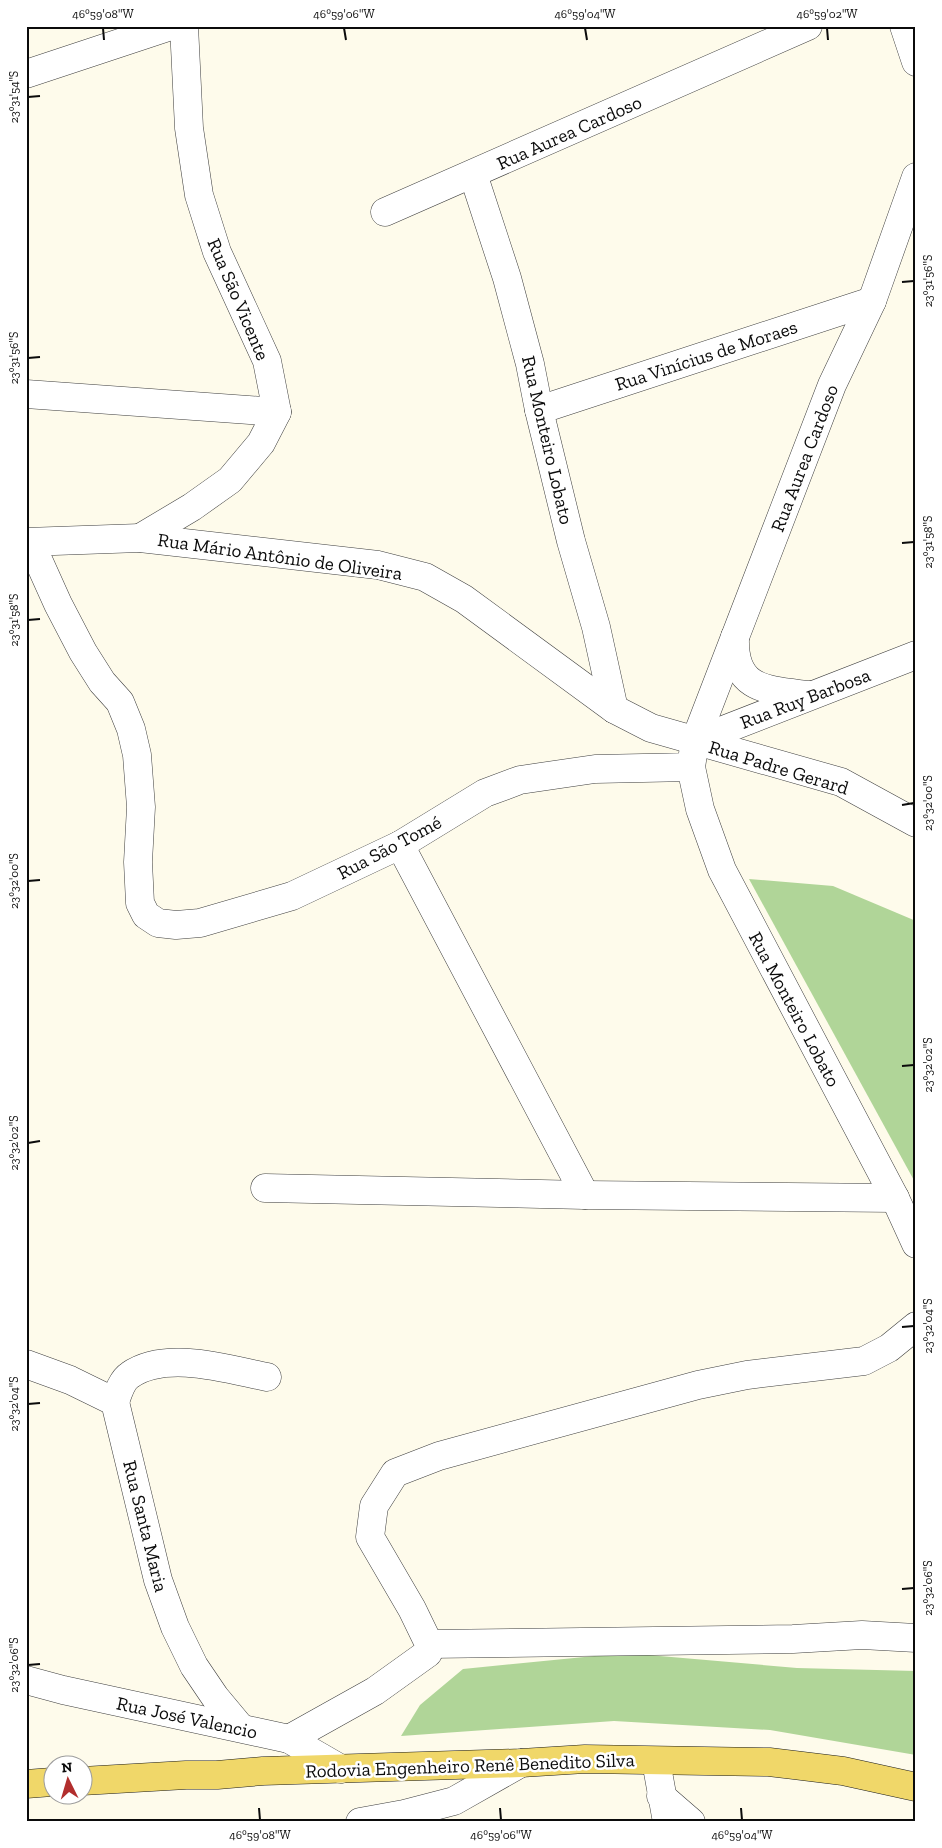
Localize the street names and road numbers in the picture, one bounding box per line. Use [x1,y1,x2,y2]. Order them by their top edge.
street label: Rua Aurea Cardoso [493,90,645,175]
street label: Rua São Vicente [202,235,275,364]
street label: Rua Vinícius de Moraes [612,315,800,396]
street label: Rua Monteiro Lobato [517,354,578,527]
street label: Rua Aurea Cardoso [766,381,843,535]
street label: Rua Mário Antônio de Oliveira [156,528,404,585]
street label: Rua Ruy Barbosa [737,663,874,734]
street label: Rua Padre Gerard [706,735,852,800]
street label: Rua São Tomé [333,810,445,884]
street label: Rua Monteiro Lobato [744,928,845,1091]
street label: Rua Santa Maria [118,1458,173,1594]
street label: Rua José Valencio [114,1691,260,1744]
street label: Rodovia Engenheiro Renê Benedito Silva [305,1748,635,1783]

